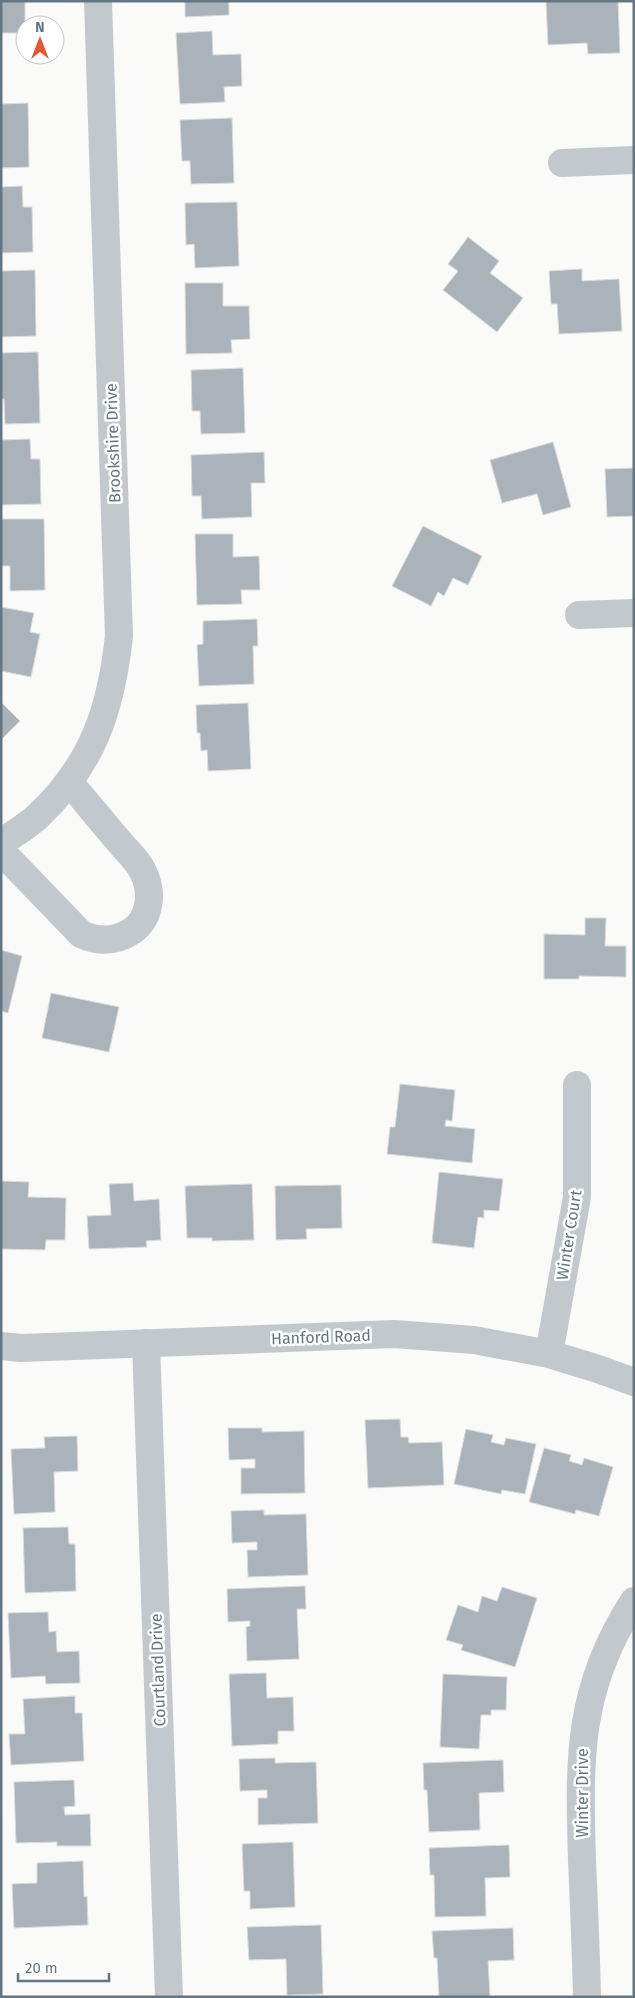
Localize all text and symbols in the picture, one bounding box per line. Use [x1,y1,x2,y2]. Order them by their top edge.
north arrow [15,15,65,65]
text: N [35,19,45,36]
street label: Brookshire Drive [101,383,125,503]
street label: Winter Court [552,1188,586,1281]
street label: Hanford Road [271,1326,371,1348]
street label: Courtland Drive [147,1613,169,1727]
street label: Winter Drive [573,1748,592,1838]
scale bar [18,1950,109,1982]
text: 20 m [25,1959,58,1977]

